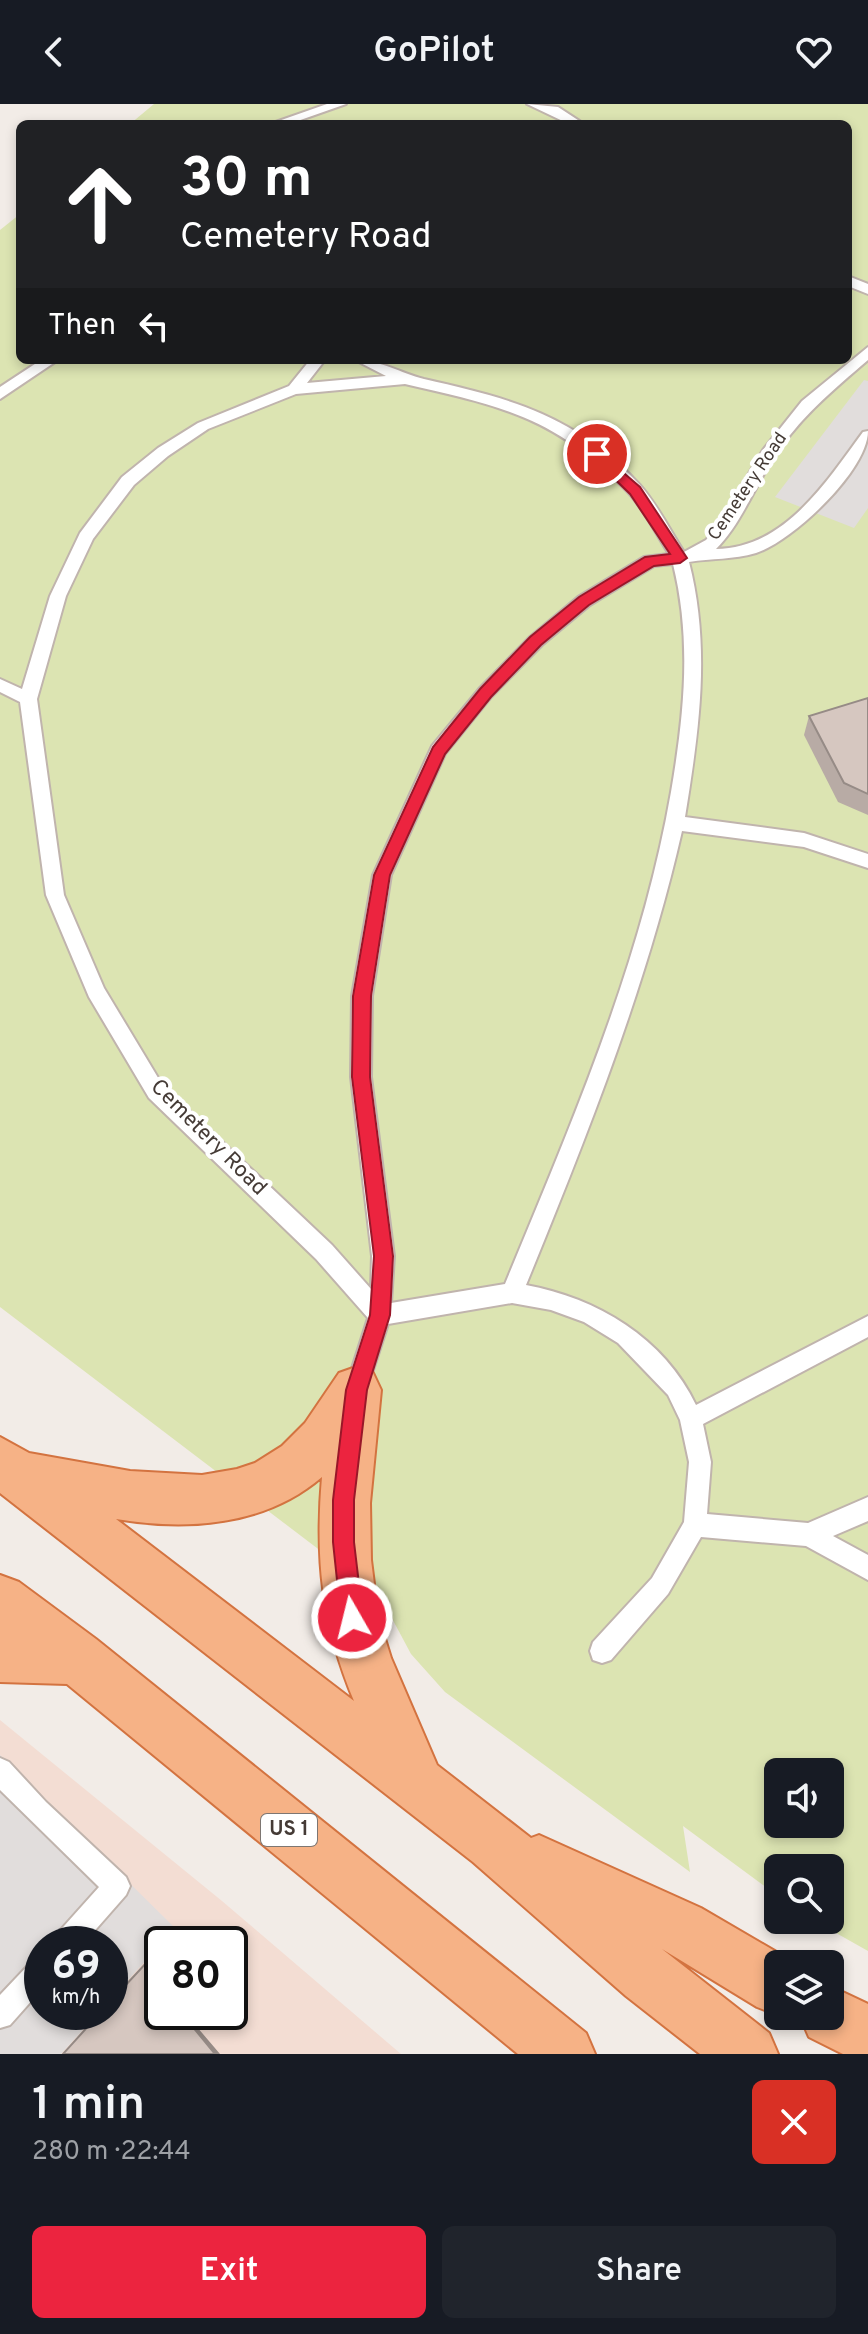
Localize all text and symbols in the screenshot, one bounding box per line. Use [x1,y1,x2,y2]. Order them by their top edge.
text: GoPilot [373,29,495,75]
icon: back [32,30,76,74]
icon: heart [792,30,836,74]
text: 30 m [180,146,313,216]
icon: ahead [48,152,152,256]
text: Cemetery Road [180,215,431,261]
icon: left [132,304,176,348]
text: Then [48,308,116,345]
pin [563,420,631,488]
street label: Cemetery Road [703,428,793,546]
icon: arrive [575,432,619,476]
street label: Cemetery Road [144,1074,272,1202]
position arrow [310,1576,394,1660]
map controls [764,1758,844,2030]
button: sound [764,1758,844,1838]
road number: US 1 [261,1814,317,1846]
button: search [764,1854,844,1934]
speed limit sign: 80 [144,1926,248,2030]
text: 69 [51,1943,101,1993]
button: layers [764,1950,844,2030]
text: km/h [52,1985,100,2011]
text: 1 min [32,2076,145,2136]
button: close [752,2080,836,2164]
text: 280 m · 22:44 [32,2136,191,2169]
button: Exit [32,2226,426,2318]
button: Share [442,2226,836,2318]

